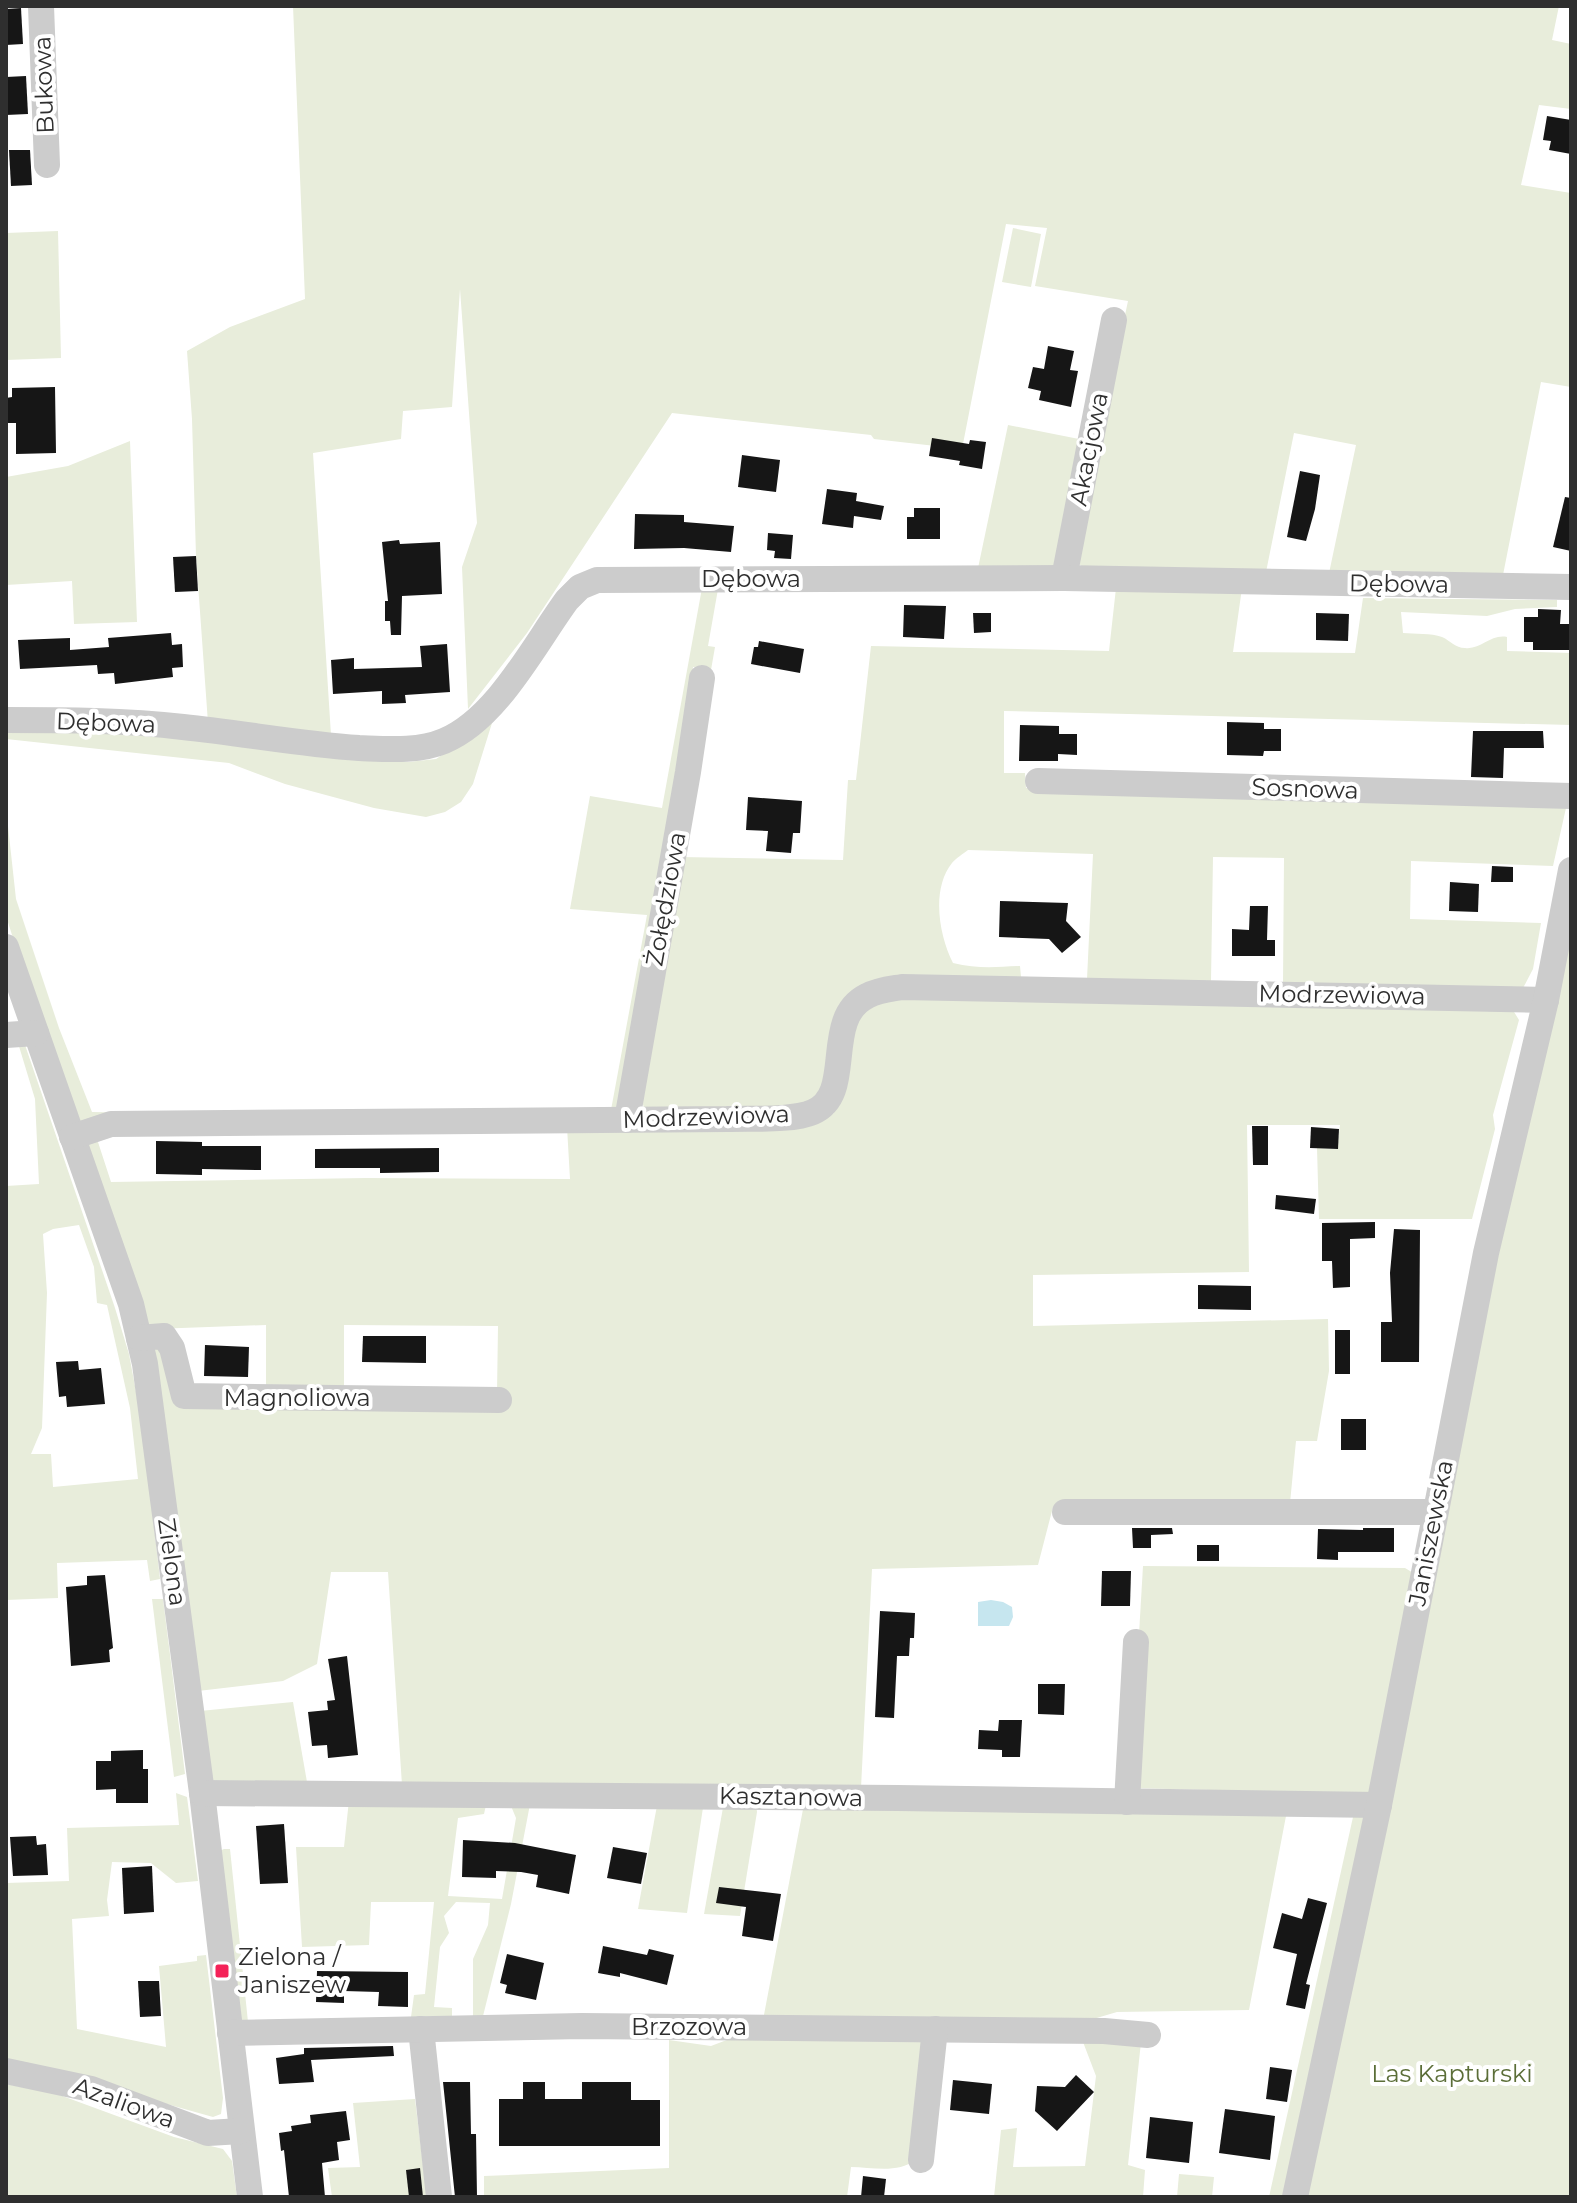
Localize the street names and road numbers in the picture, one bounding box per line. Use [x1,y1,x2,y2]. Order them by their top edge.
street label: Bukowa [27,36,60,134]
street label: Akacjowa [1063,390,1114,508]
street label: Dębowa [701,564,801,593]
street label: Dębowa [1349,568,1449,599]
street label: Dębowa [56,706,157,739]
street label: Sosnowa [1251,772,1359,805]
street label: Żołędziowa [639,829,692,968]
street label: Modrzewiowa [1258,979,1426,1010]
street label: Modrzewiowa [622,1099,790,1134]
street label: Magnoliowa [223,1383,371,1412]
street label: Janiszewska [1402,1458,1459,1609]
street label: Zielona [152,1516,193,1608]
street label: Kasztanowa [719,1781,863,1812]
street label: Brzozowa [631,2012,747,2041]
street label: Azaliowa [69,2071,179,2134]

